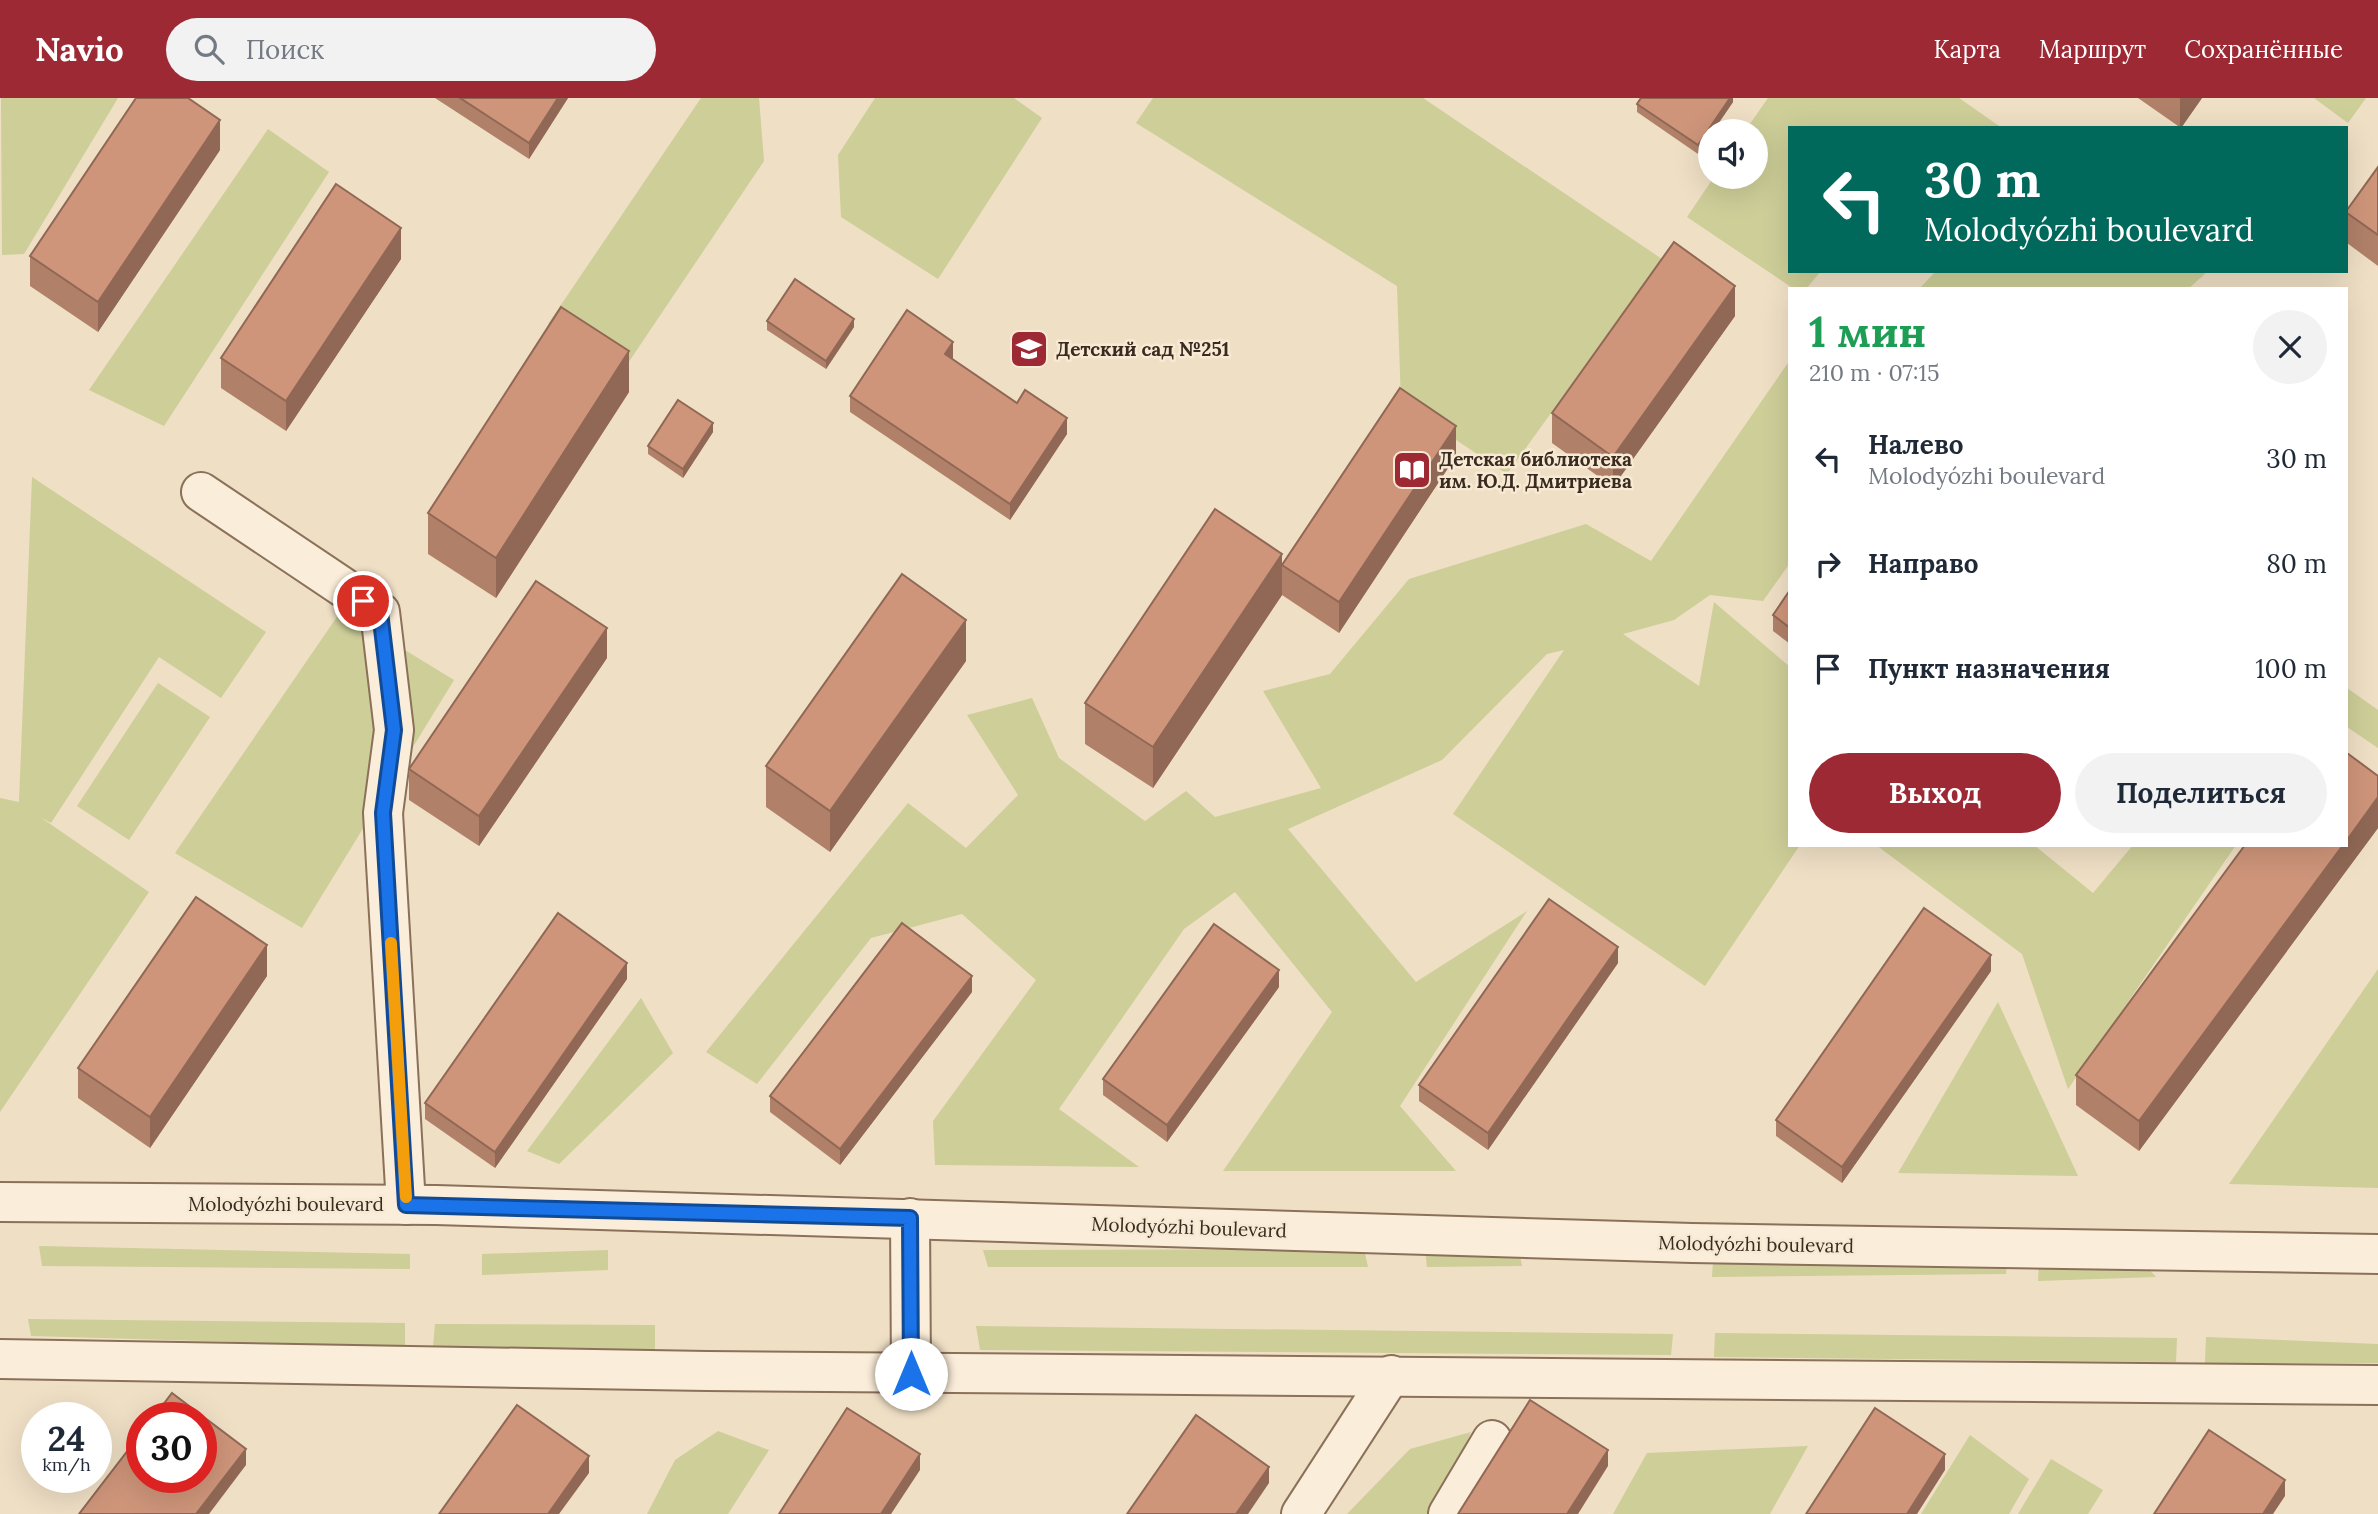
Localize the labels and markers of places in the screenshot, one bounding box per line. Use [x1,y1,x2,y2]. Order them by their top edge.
school or university icon: Детский сад №251 [1008,328,1050,370]
place label: Детский сад №251 [1056,337,1229,361]
place label: Детская библиотека им. Ю.Д. Дмитриева [1439,447,1632,493]
library icon: Детская библиотека им. Ю.Д. Дмитриева [1391,449,1433,491]
pin [333,571,393,631]

